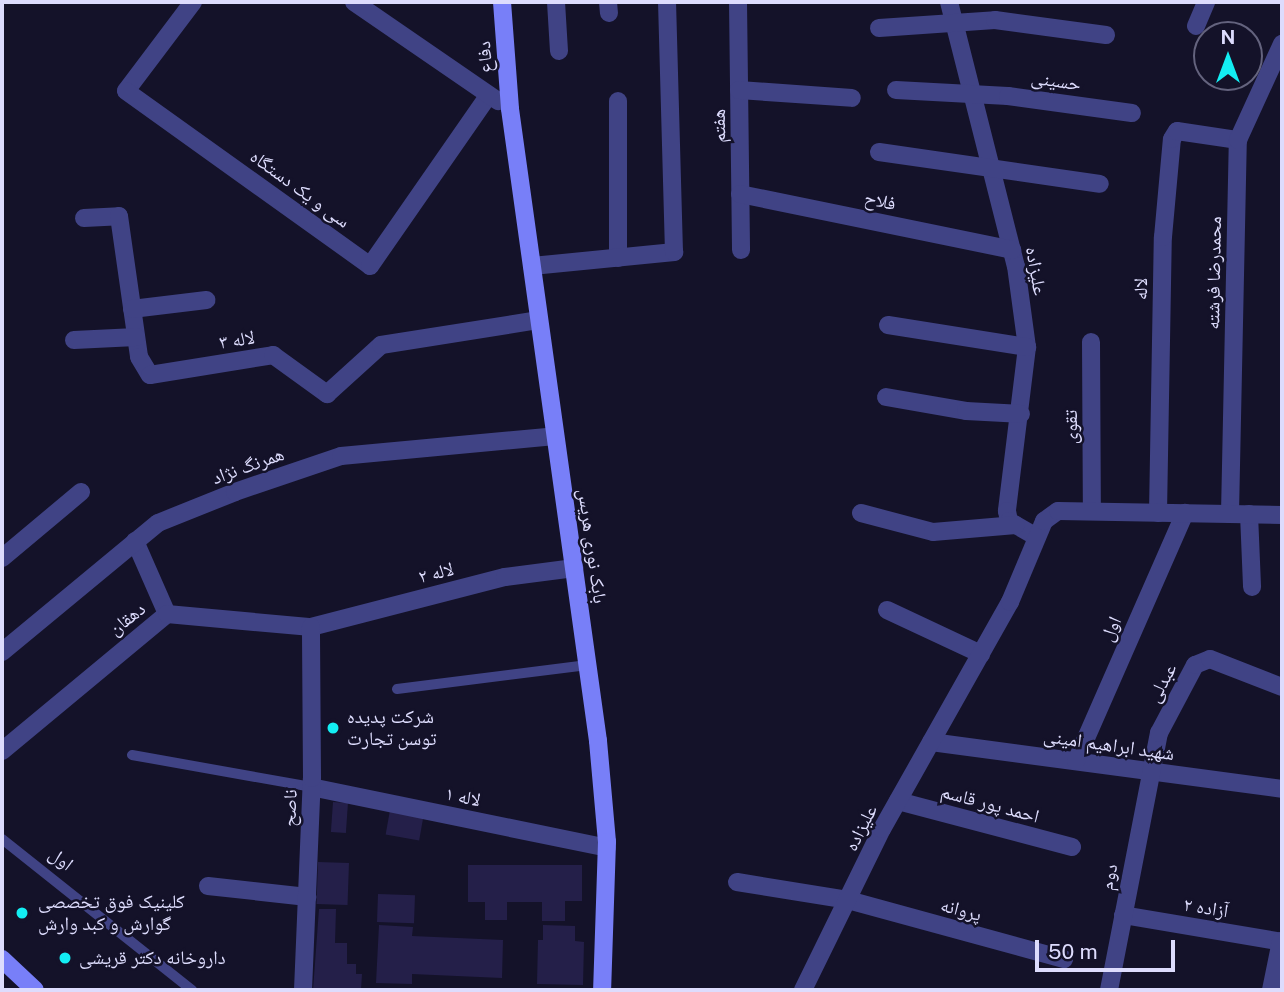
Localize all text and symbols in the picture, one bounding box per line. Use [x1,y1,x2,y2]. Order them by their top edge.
north arrow [1193,21,1263,91]
text: N [1221,26,1235,48]
street label: دفاع [473,40,497,74]
street label: حسینی [1030,66,1082,96]
street label: هفتم [707,109,731,143]
street label: سی و یک دستگاه [246,145,354,233]
street label: فلاح [862,187,898,215]
street label: محمدرضا فرشته [1202,216,1226,330]
street label: علیزاده [1021,245,1051,297]
street label: لاله [1129,278,1153,300]
street label: لاله ۳ [218,326,256,354]
street label: تقوی [1060,410,1082,444]
street label: همرنگ نژاد [209,442,287,490]
street label: بابک نوری هریس [573,487,611,605]
street label: لاله ۲ [416,558,456,588]
street label: دهقان [104,597,150,641]
street label: اول [1096,613,1126,645]
street label: عبدلی [1142,659,1182,707]
place label: شرکت پدیده توسن تجارت [347,706,437,750]
marker: شرکت پدیده توسن تجارت [325,720,341,736]
street label: شهید ابراهیم امینی [1042,725,1176,765]
street label: احمد پور قاسم [938,780,1042,828]
street label: لاله ۱ [443,782,483,812]
street label: ناصح [278,789,302,827]
street label: علیزاده [840,801,882,855]
street label: اول [44,842,78,876]
street label: دوم [1095,862,1123,892]
place label: کلینیک فوق تخصصی گوارش و کبد وارش [38,891,185,935]
street label: آزاده ۲ [1182,893,1230,923]
street label: پروانه [938,894,984,926]
marker: کلینیک فوق تخصصی گوارش و کبد وارش [12,903,32,923]
scale bar [1039,926,1179,970]
text: 50 m [1048,939,1098,964]
place label: داروخانه دکتر قریشی [79,947,226,969]
marker: داروخانه دکتر قریشی [57,950,73,966]

